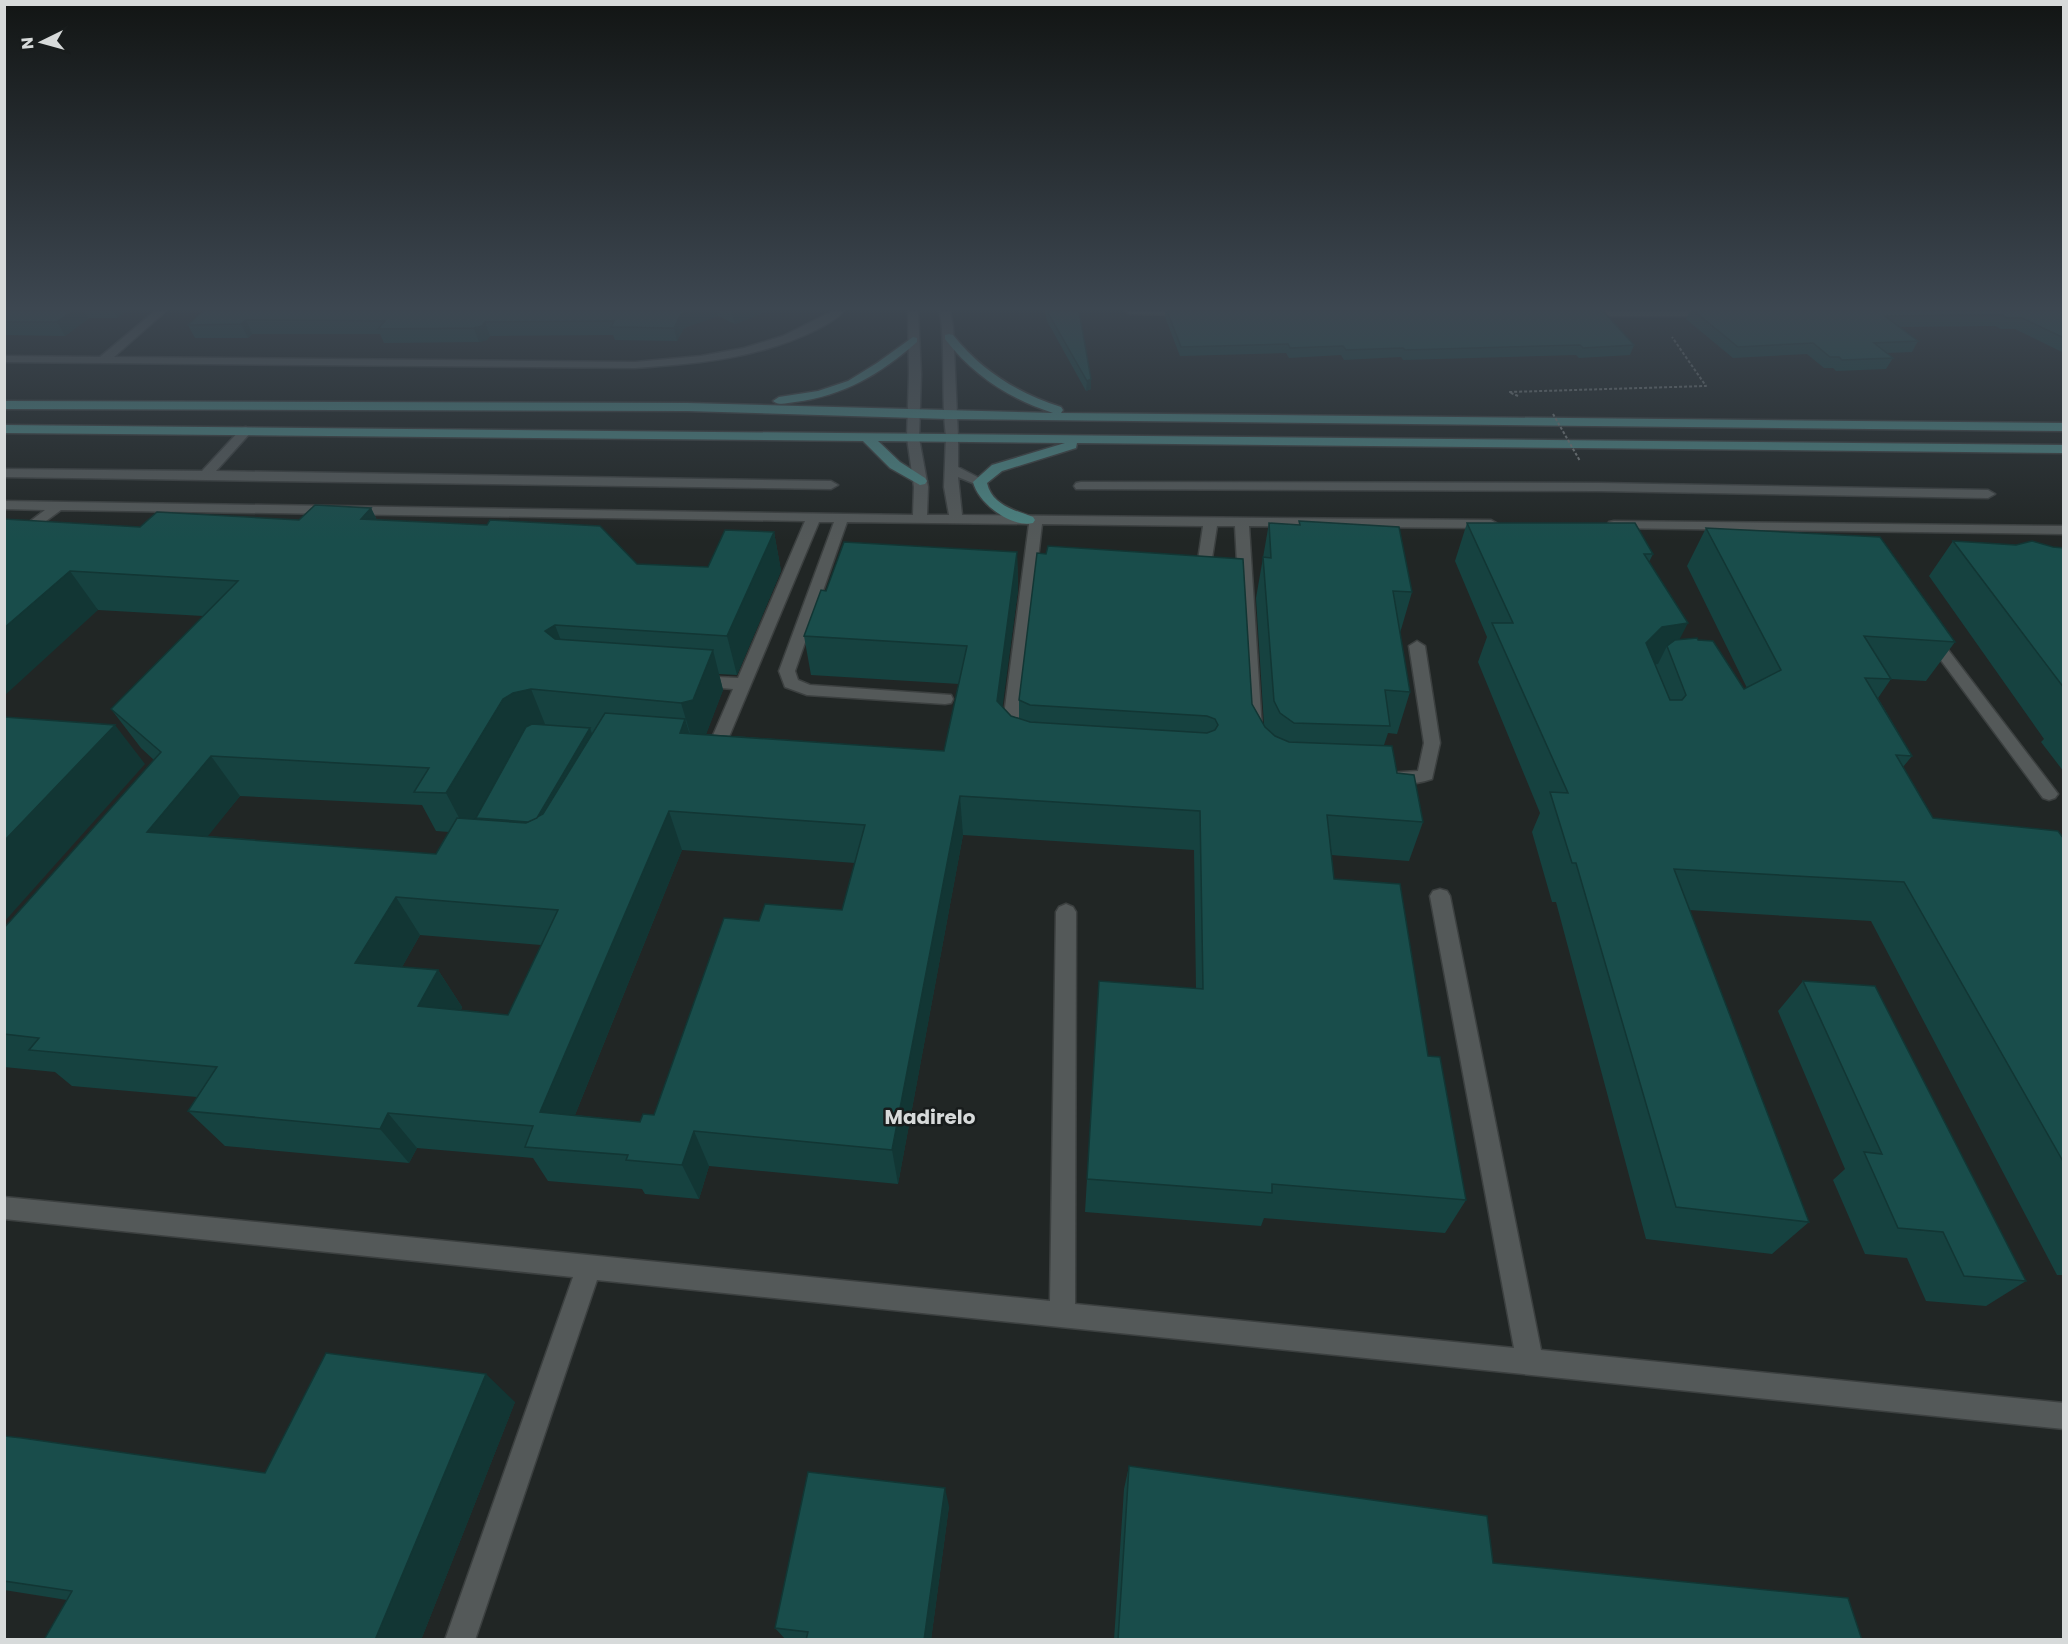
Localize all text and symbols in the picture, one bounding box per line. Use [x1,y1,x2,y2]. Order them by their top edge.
north arrow [12,12,72,72]
text: N [16,36,40,50]
district label: Madirelo [885,1103,976,1131]

